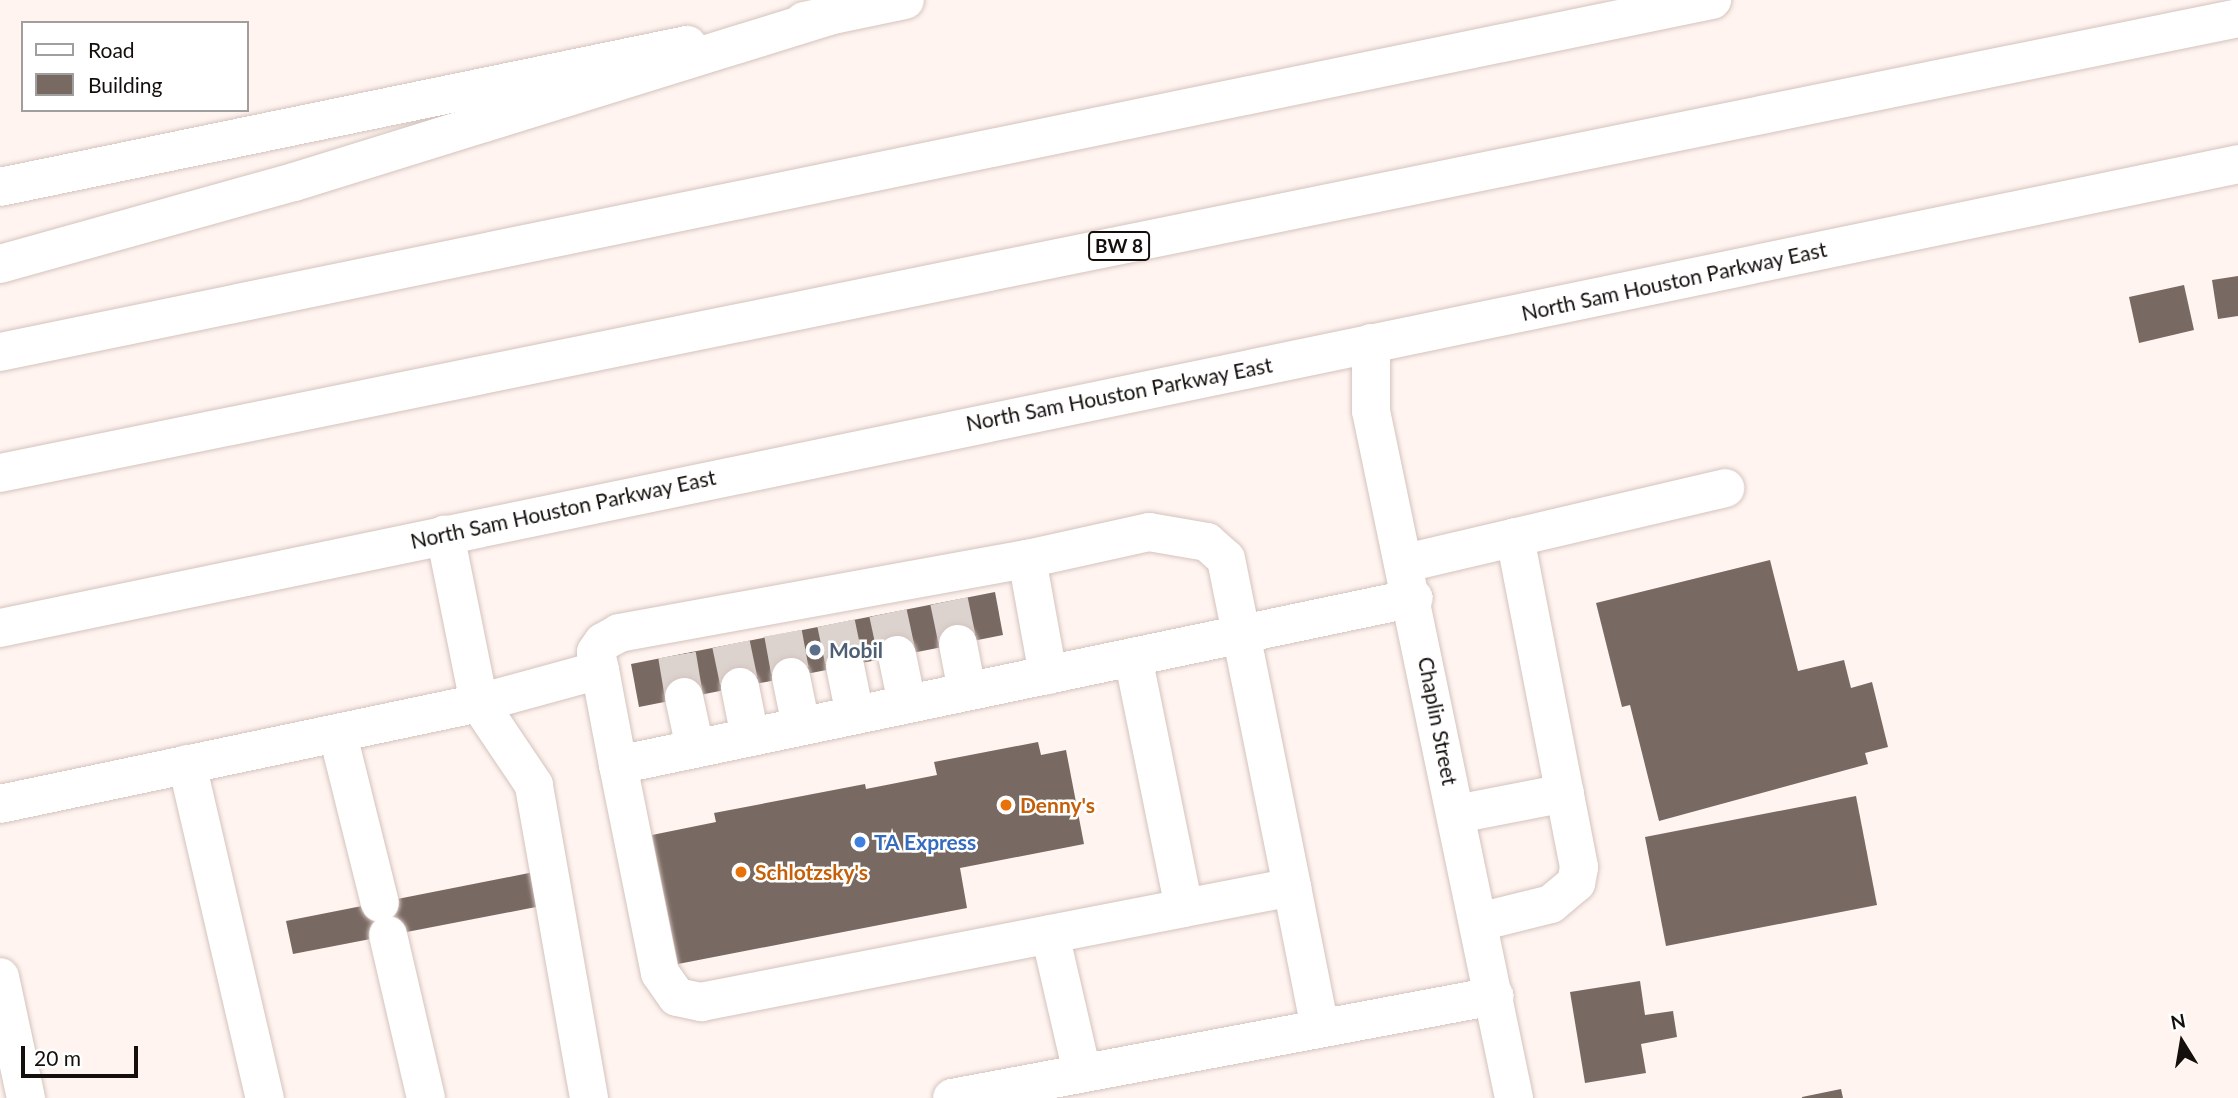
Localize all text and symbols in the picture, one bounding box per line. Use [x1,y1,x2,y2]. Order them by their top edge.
legend [21,21,248,112]
text: Road [88,37,135,62]
text: Building [88,72,163,97]
road number: BW 8 [1088,230,1150,262]
street label: North Sam Houston Parkway East [1519,236,1829,326]
street label: North Sam Houston Parkway East [963,352,1275,436]
street label: North Sam Houston Parkway East [408,464,718,554]
place label: Mobil [829,637,883,663]
marker: Mobil [807,642,823,658]
street label: Chaplin Street [1413,655,1463,787]
place label: Denny's [1020,792,1095,818]
marker: Denny's [998,797,1014,813]
place label: TA Express [874,829,977,855]
marker: TA Express [852,834,868,850]
place label: Schlotzsky's [755,859,868,885]
marker: Schlotzsky's [733,864,749,880]
north arrow [2147,1007,2217,1077]
text: N [2169,1008,2187,1034]
scale bar [24,1032,142,1076]
text: 20 m [34,1045,81,1070]

